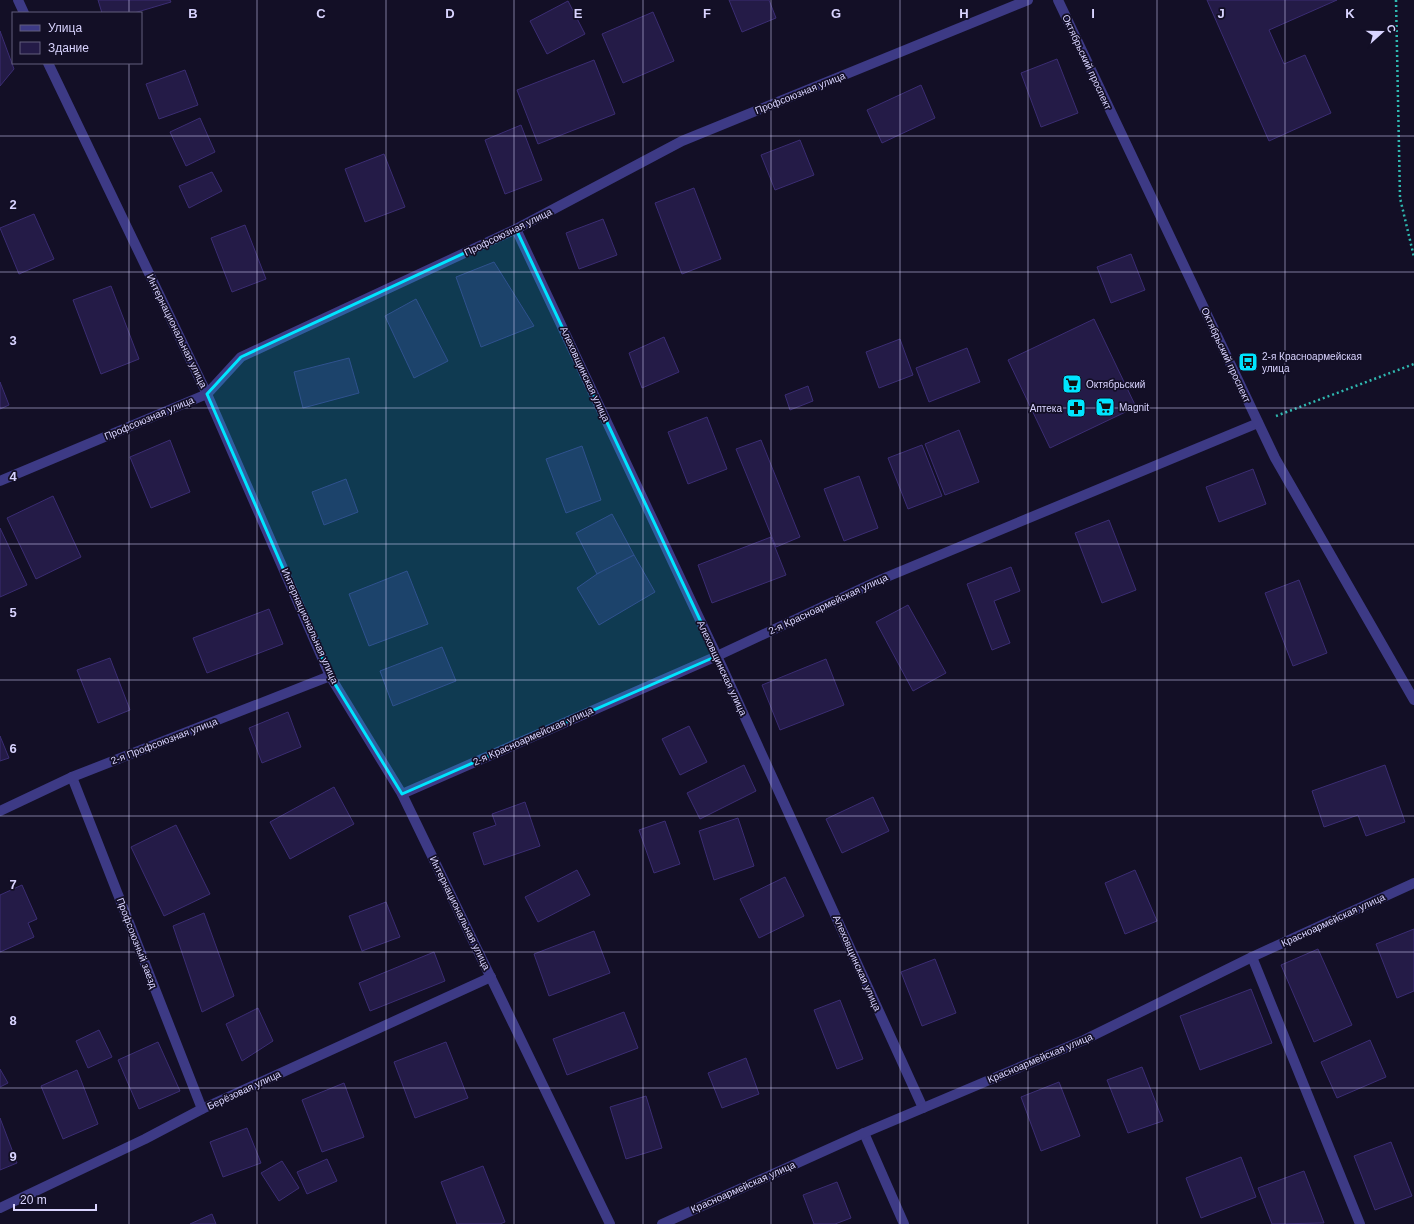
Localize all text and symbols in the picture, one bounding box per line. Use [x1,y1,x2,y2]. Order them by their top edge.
text: B [188,6,198,21]
text: C [316,6,326,21]
text: D [445,6,455,21]
text: E [574,6,583,21]
text: F [703,6,711,21]
text: G [831,6,841,21]
text: H [959,6,969,21]
text: I [1091,6,1095,21]
text: J [1217,6,1225,21]
text: K [1345,6,1355,21]
legend [12,12,142,64]
north arrow [1362,12,1402,52]
street label: Октябрьский проспект [1060,13,1114,112]
text: Улица [48,21,82,35]
text: С [1384,23,1398,34]
text: Здание [48,41,89,55]
street label: Профсоюзная улица [753,70,847,116]
text: 2 [9,197,17,212]
street label: Профсоюзная улица [462,206,554,258]
street label: Интернациональная улица [145,272,210,390]
street label: Октябрьский проспект [1199,306,1253,405]
street label: Алеховщинская улица [558,325,612,424]
text: 3 [9,333,17,348]
bus stop icon: 2-я Красноармейская улица [1237,351,1259,373]
place label: 2-я Красноармейская улица [1262,351,1362,374]
supermarket icon: Октябрьский [1061,373,1083,395]
place label: Октябрьский [1086,379,1145,390]
street label: Профсоюзная улица [103,394,196,442]
supermarket icon: Magnit [1094,396,1116,418]
pharmacy icon: Аптека [1065,397,1087,419]
place label: Magnit [1119,402,1149,413]
place label: Аптека [1030,403,1062,414]
text: 4 [9,469,17,484]
street label: Интернациональная улица [280,567,341,686]
street label: 2-я Красноармейская улица [767,571,890,636]
text: 5 [9,605,17,620]
street label: Алеховщинская улица [695,619,749,718]
street label: 2-я Красноармейская улица [471,704,595,767]
street label: 2-я Профсоюзная улица [109,715,219,766]
text: 6 [9,741,17,756]
street label: Интернациональная улица [428,854,493,972]
text: 7 [9,877,17,892]
street label: Красноармейская улица [1279,891,1387,949]
street label: Профсоюзный заезд [115,896,159,990]
street label: Алеховщинская улица [831,913,883,1013]
text: 8 [9,1013,17,1028]
street label: Красноармейская улица [986,1031,1095,1085]
street label: Берёзовая улица [206,1068,283,1112]
text: 9 [9,1149,17,1164]
street label: Красноармейская улица [689,1159,797,1215]
scale bar [14,1186,96,1212]
text: 20 m [20,1193,47,1207]

